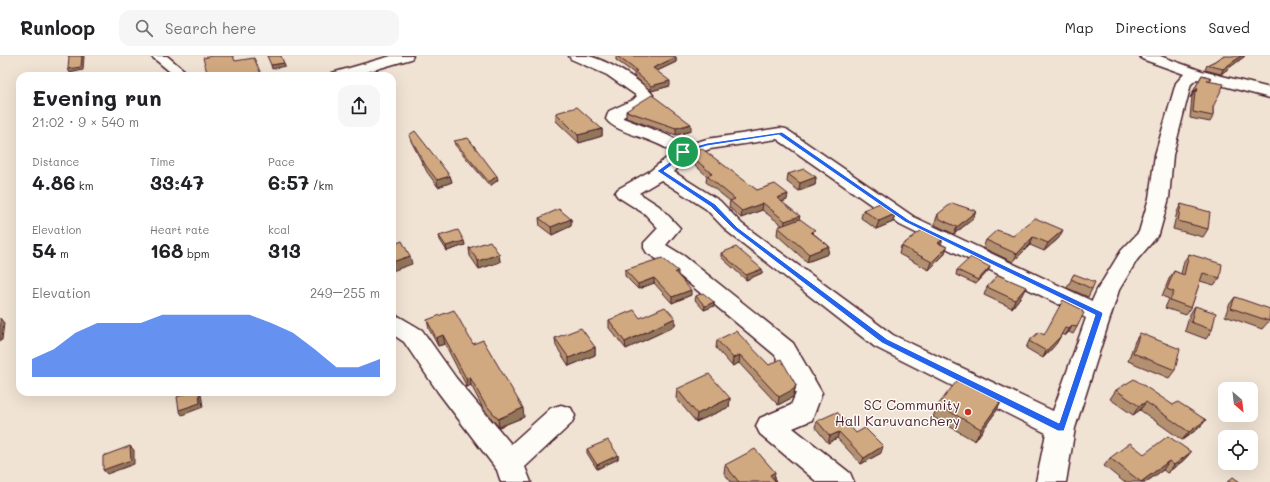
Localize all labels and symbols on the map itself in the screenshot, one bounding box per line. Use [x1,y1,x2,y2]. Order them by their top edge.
pin [666,135,700,169]
north arrow [1218,382,1258,422]
place label: SC Community Hall Karuvanchery [835,395,960,430]
marker: SC Community Hall Karuvanchery [963,407,973,417]

